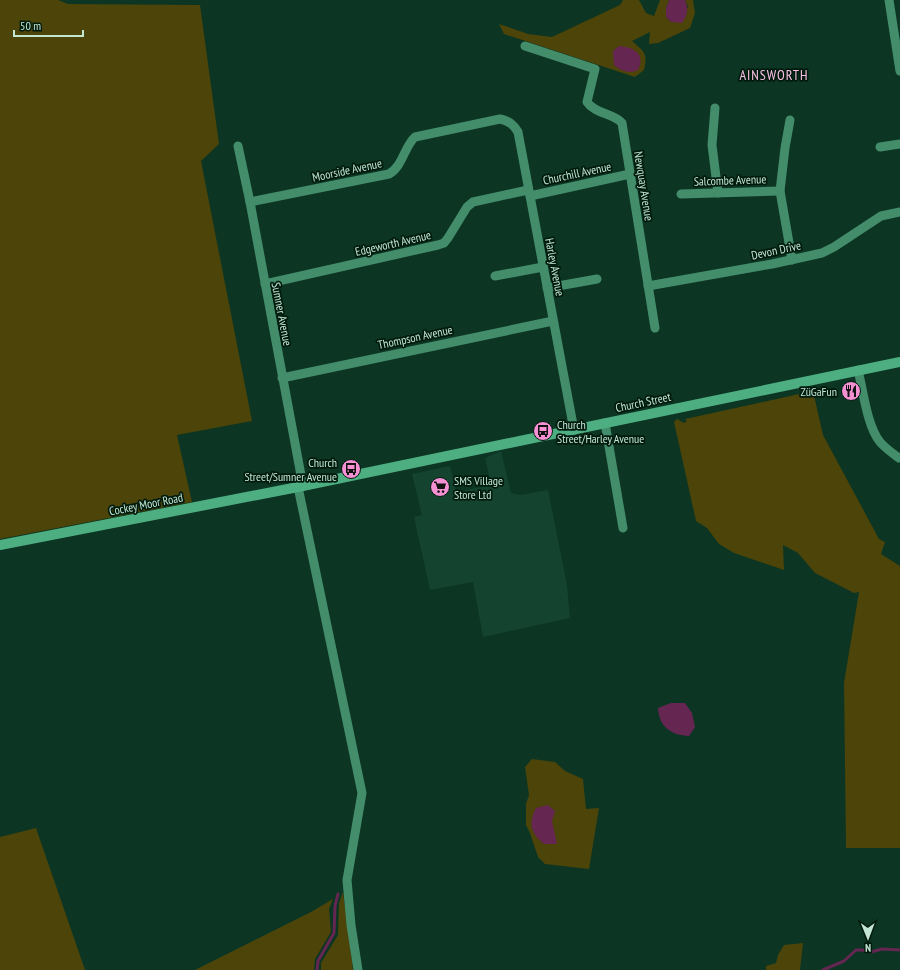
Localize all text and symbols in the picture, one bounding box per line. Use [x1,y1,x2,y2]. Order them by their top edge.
scale bar [14,12,83,38]
text: 50 m [20,18,41,33]
district label: AINSWORTH [739,66,809,84]
street label: Newquay Avenue [631,150,657,222]
street label: Moorside Avenue [311,155,383,185]
street label: Churchill Avenue [541,158,613,188]
street label: Salcombe Avenue [693,171,767,189]
street label: Edgeworth Avenue [354,227,432,259]
street label: Harley Avenue [542,237,568,297]
street label: Devon Drive [750,237,802,263]
street label: Sumner Avenue [269,281,295,347]
street label: Thompson Avenue [376,322,454,352]
restaurant icon: ZüGaFun [840,380,862,402]
place label: ZüGaFun [800,384,837,399]
street label: Church Street [614,389,673,415]
place label: Church Street/Harley Avenue [557,417,644,446]
bus stop icon: Church Street/Harley Avenue [532,420,554,442]
place label: Church Street/Sumner Avenue [244,455,337,484]
bus stop icon: Church Street/Sumner Avenue [340,458,362,480]
place label: SMS Village Store Ltd [454,473,503,502]
supermarket icon: SMS Village Store Ltd [429,476,451,498]
street label: Cockey Moor Road [108,489,184,519]
north arrow [848,918,888,958]
text: N [865,941,871,955]

